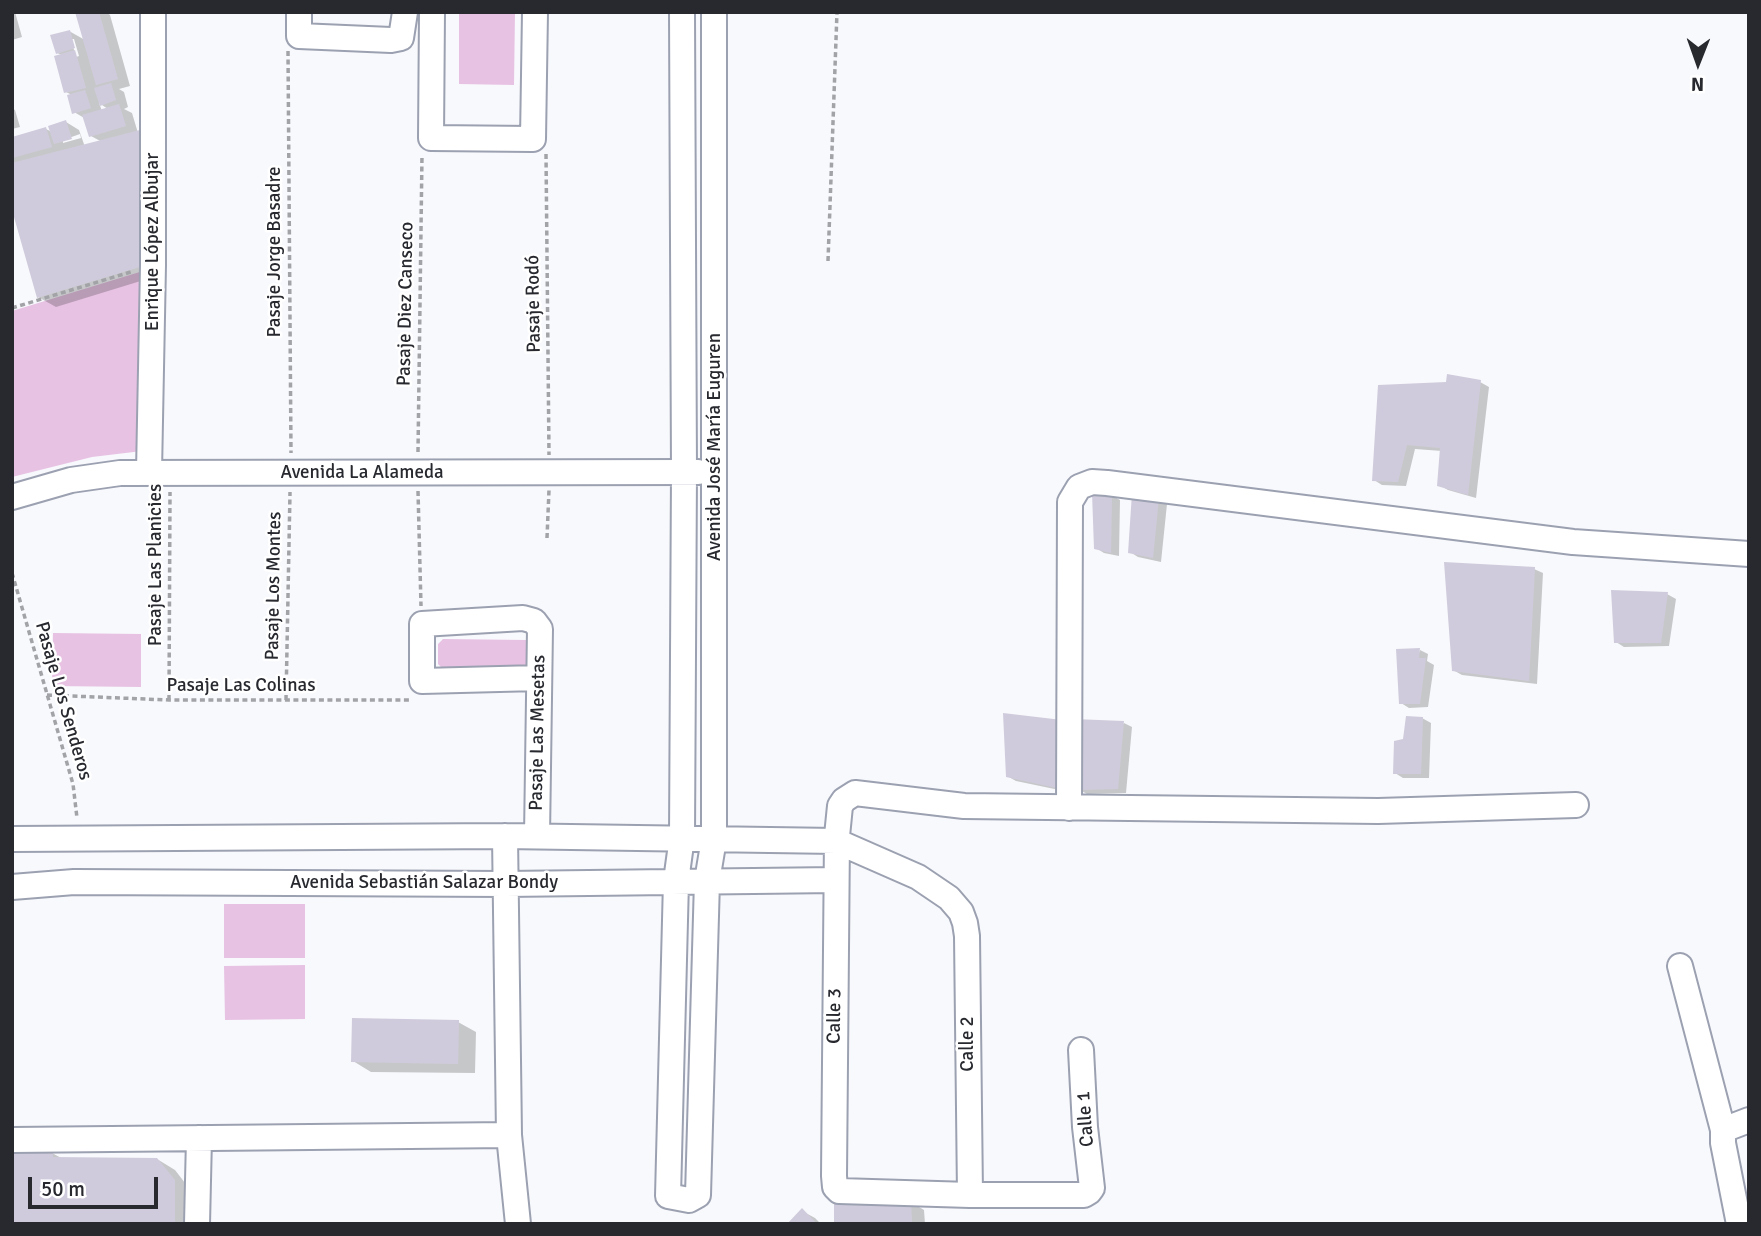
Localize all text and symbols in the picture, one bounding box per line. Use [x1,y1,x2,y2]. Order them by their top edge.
north arrow [1663,28,1733,98]
text: N [1691,72,1704,96]
street label: Enrique López Albujar [142,153,164,331]
street label: Pasaje Jorge Basadre [264,166,286,338]
street label: Pasaje Diez Canseco [393,222,419,386]
street label: Pasaje Rodó [522,255,546,353]
street label: Avenida José María Euguren [704,333,726,561]
street label: Avenida La Alameda [280,462,444,484]
street label: Pasaje Las Planicies [145,484,167,646]
street label: Pasaje Los Montes [261,511,287,661]
street label: Pasaje Los Senderos [29,619,97,783]
street label: Pasaje Las Mesetas [525,655,551,811]
street label: Pasaje Las Colinas [167,675,315,697]
street label: Avenida Sebastián Salazar Bondy [290,872,558,894]
street label: Calle 3 [823,988,847,1044]
street label: Calle 2 [957,1016,979,1072]
street label: Calle 1 [1073,1090,1099,1148]
scale bar [32,1162,161,1206]
text: 50 m [41,1176,85,1202]

